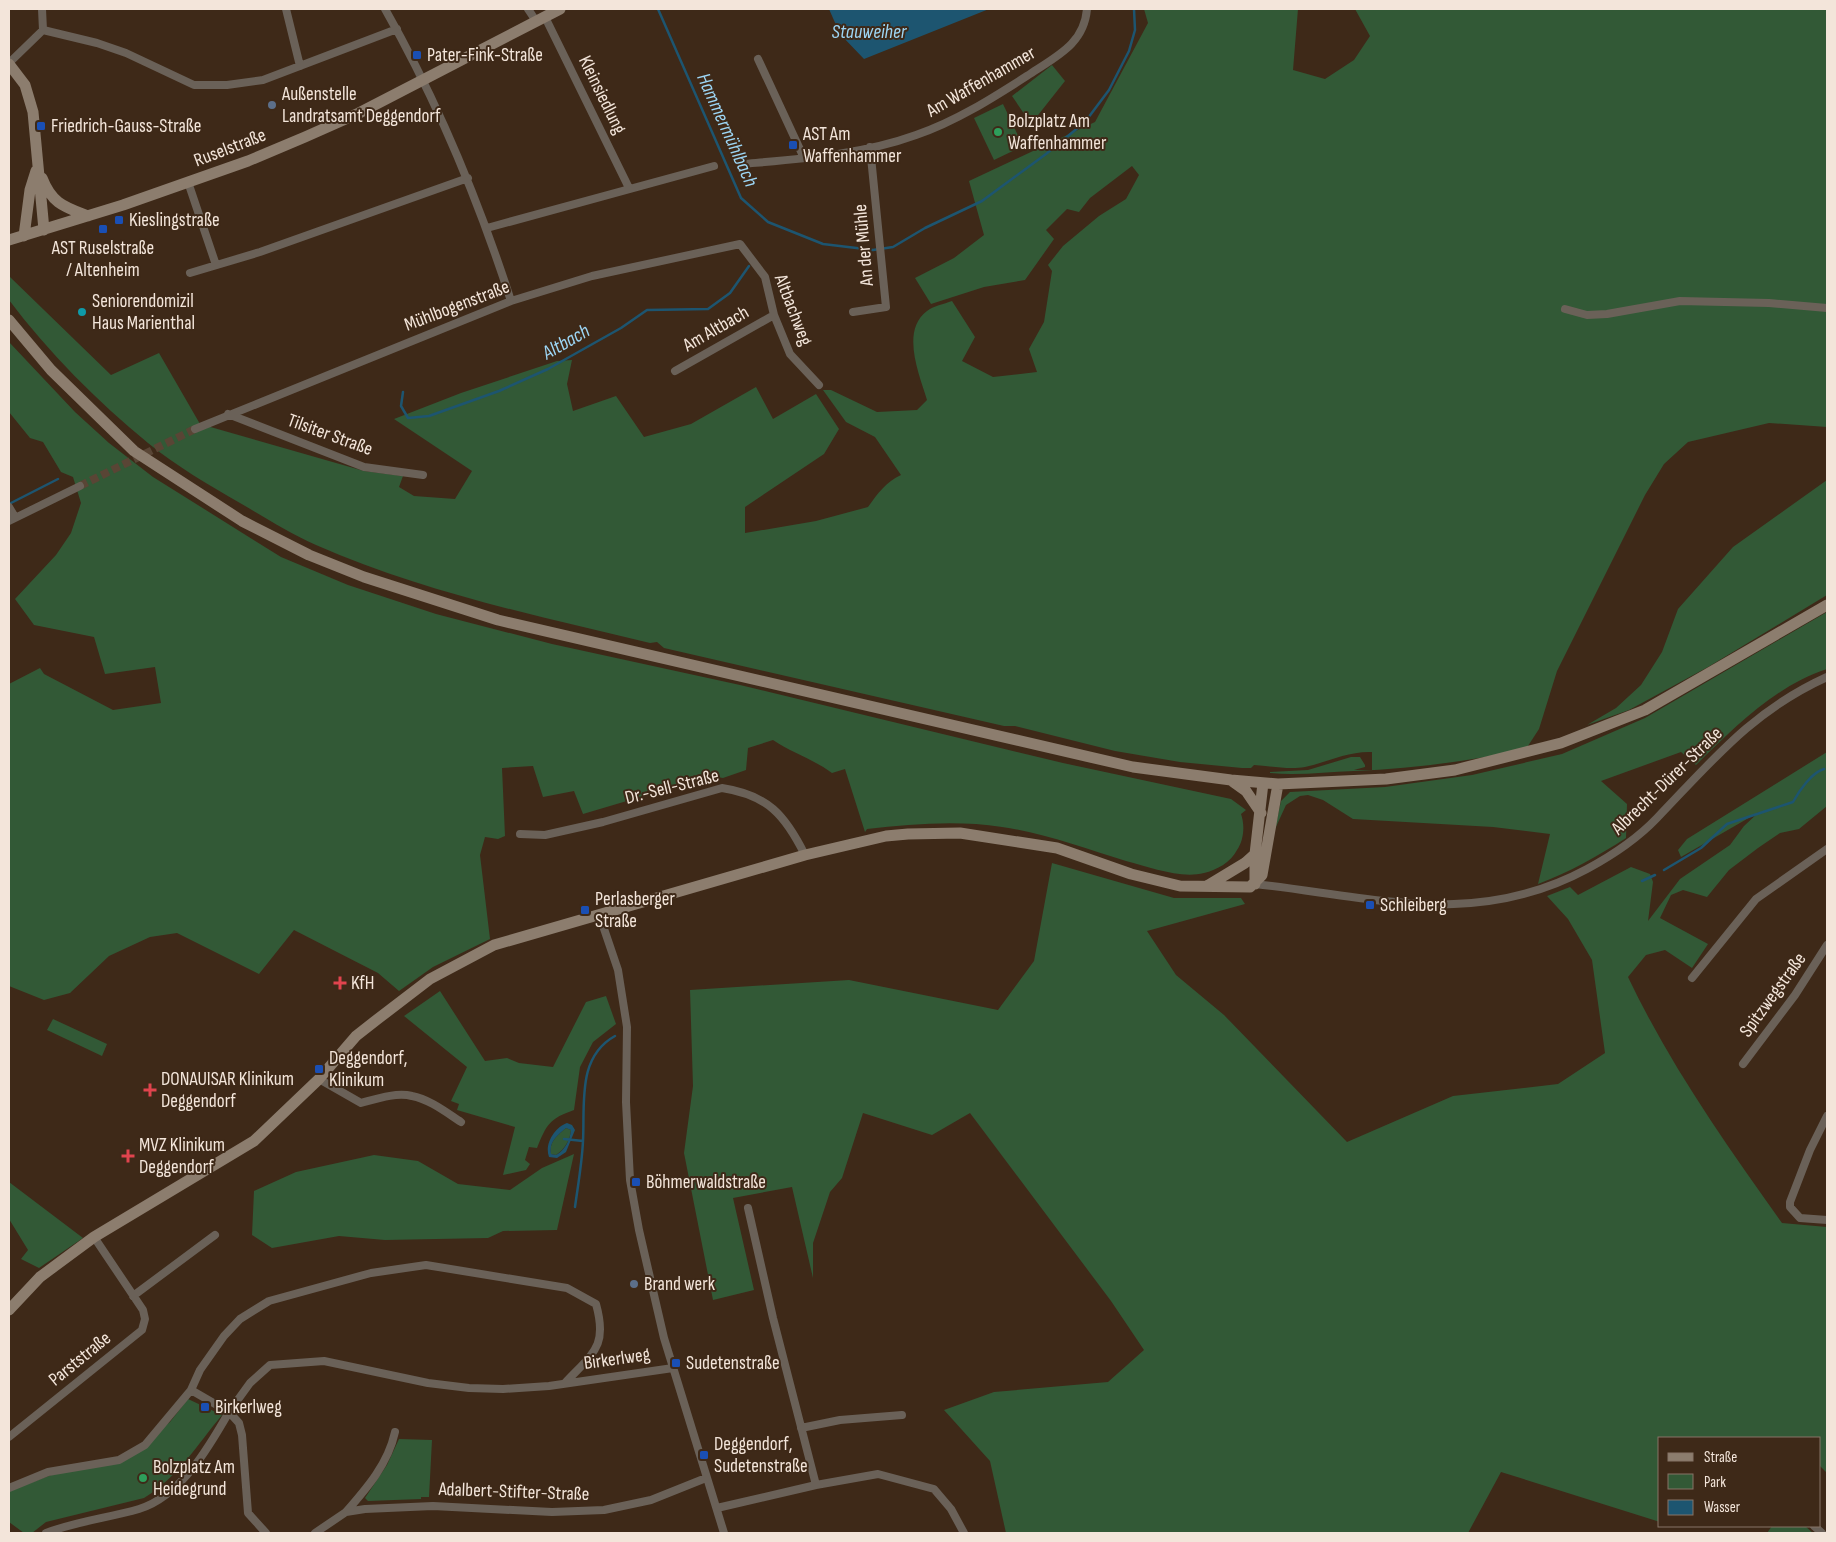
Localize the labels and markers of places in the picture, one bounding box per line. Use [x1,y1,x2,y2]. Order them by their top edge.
place label: Pater-Fink-Straße [427,44,543,67]
marker: Pater-Fink-Straße [411,49,423,61]
place label: Außenstelle Landratsamt Deggendorf [281,83,441,128]
marker: Außenstelle Landratsamt Deggendorf [266,99,278,111]
place label: Bolzplatz Am Waffenhammer [1008,110,1107,155]
place label: Friedrich-Gauss-Straße [51,115,201,138]
marker: Friedrich-Gauss-Straße [35,120,47,132]
place label: AST Am Waffenhammer [802,123,902,168]
marker: Bolzplatz Am Waffenhammer [992,126,1004,138]
marker: AST Am Waffenhammer [787,139,799,151]
place label: Kieslingstraße [129,209,220,232]
marker: Kieslingstraße [113,214,125,226]
marker: AST Ruselstraße / Altenheim [97,223,109,235]
place label: AST Ruselstraße / Altenheim [51,237,154,282]
place label: Seniorendomizil Haus Marienthal [92,290,195,335]
marker: Seniorendomizil Haus Marienthal [76,306,88,318]
place label: Perlasberger Straße [595,888,675,933]
place label: Schleiberg [1380,894,1447,917]
marker: Schleiberg [1364,899,1376,911]
marker: Perlasberger Straße [579,904,591,916]
place label: KfH [351,972,374,995]
marker: KfH [333,976,347,990]
place label: Deggendorf, Klinikum [329,1047,407,1092]
marker: Deggendorf, Klinikum [313,1063,325,1075]
place label: DONAUISAR Klinikum Deggendorf [161,1068,294,1113]
marker: DONAUISAR Klinikum Deggendorf [143,1083,157,1097]
place label: MVZ Klinikum Deggendorf [139,1134,225,1179]
marker: MVZ Klinikum Deggendorf [121,1149,135,1163]
place label: Böhmerwaldstraße [646,1171,766,1194]
marker: Böhmerwaldstraße [630,1176,642,1188]
place label: Brand werk [644,1273,716,1296]
marker: Brand werk [628,1278,640,1290]
place label: Sudetenstraße [686,1352,780,1375]
marker: Sudetenstraße [670,1357,682,1369]
place label: Birkerlweg [215,1396,282,1419]
marker: Birkerlweg [199,1401,211,1413]
place label: Deggendorf, Sudetenstraße [714,1433,808,1478]
marker: Deggendorf, Sudetenstraße [698,1449,710,1461]
place label: Bolzplatz Am Heidegrund [153,1456,235,1501]
marker: Bolzplatz Am Heidegrund [137,1472,149,1484]

